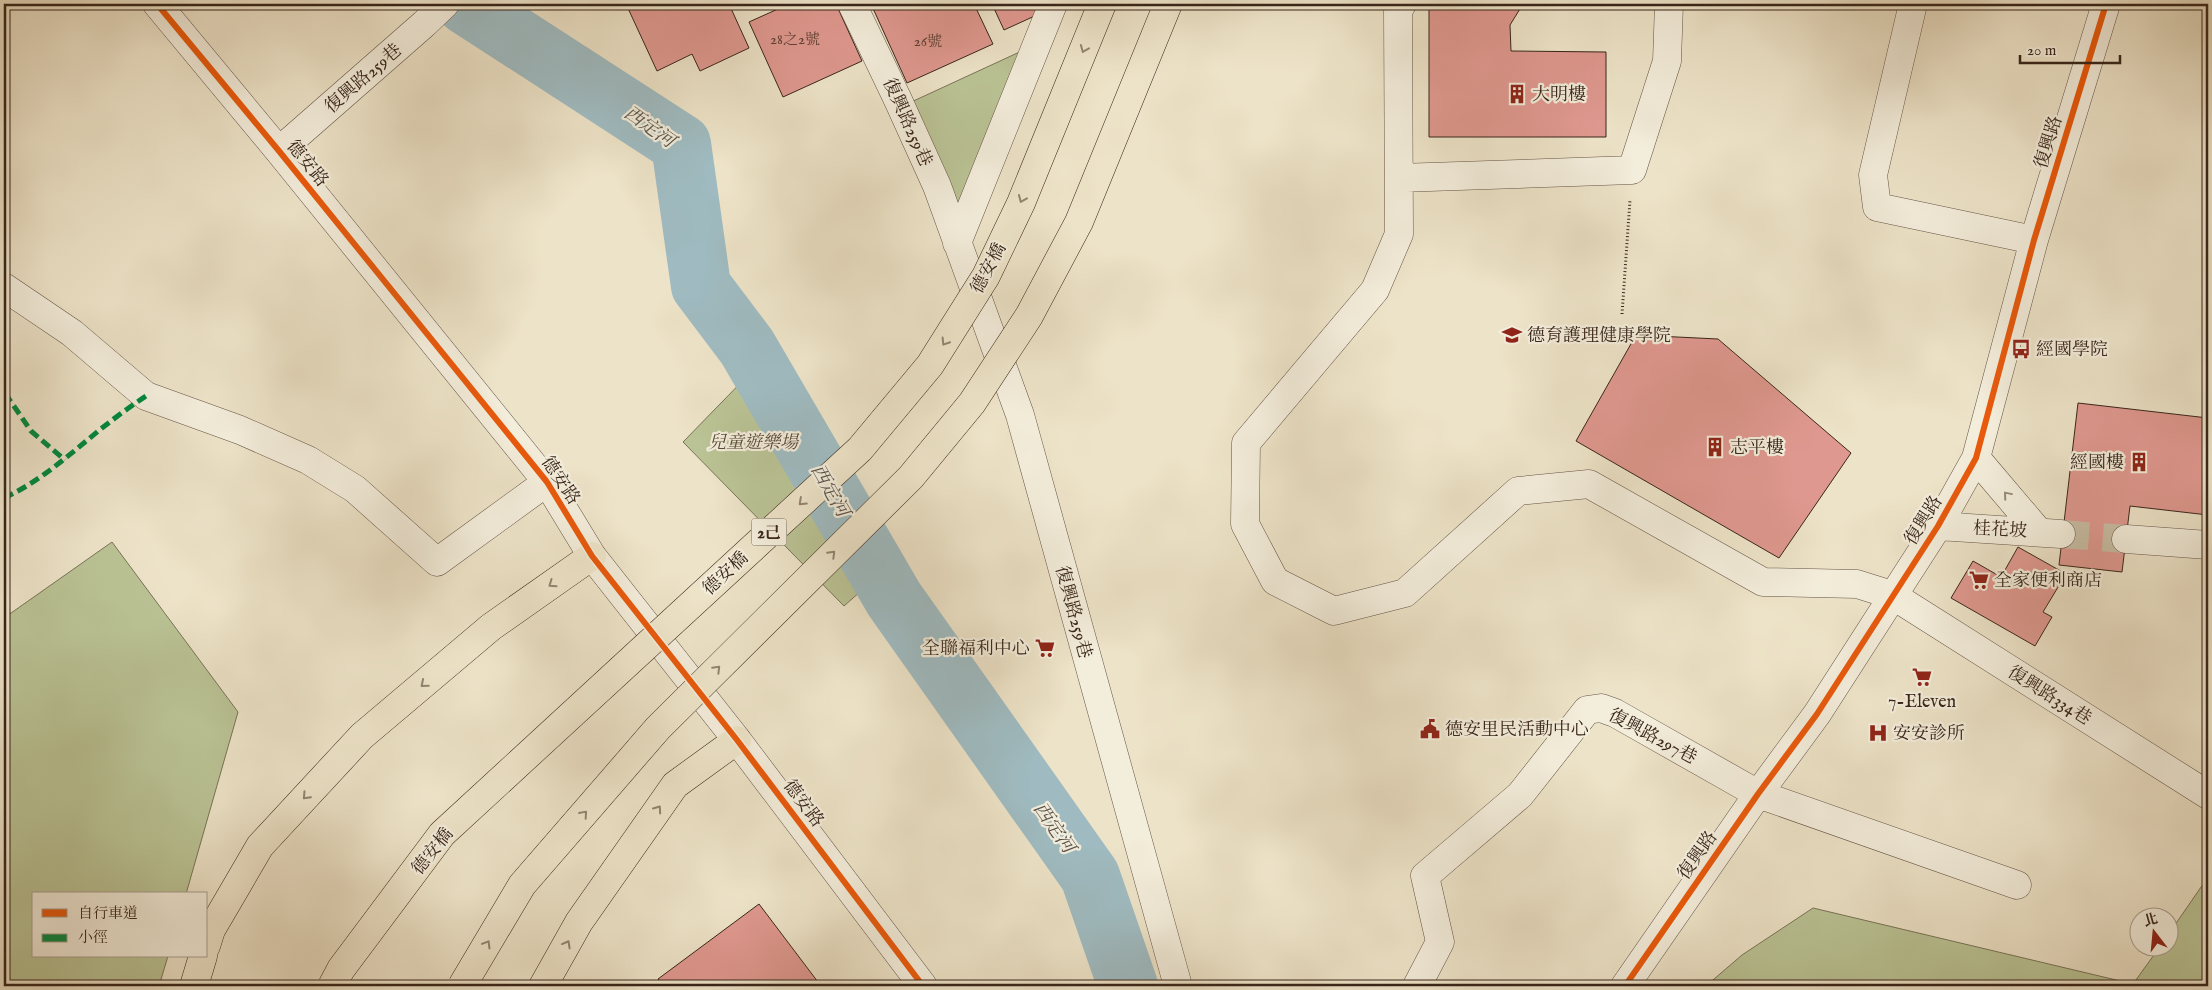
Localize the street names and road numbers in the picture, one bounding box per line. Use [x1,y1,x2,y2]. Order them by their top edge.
street label: 復興路259巷 [321,39,407,119]
street label: 復興路259巷 [877,75,936,171]
street label: 復興路 [2031,113,2068,172]
street label: 德安路 [281,136,333,192]
street label: 德安橋 [966,239,1012,298]
street label: 德安路 [535,452,584,510]
street label: 復興路 [1900,492,1948,550]
road number: 2己 [752,518,786,546]
street label: 桂花坡 [1972,518,2027,543]
street label: 德安橋 [698,547,754,601]
street label: 復興路259巷 [1049,564,1096,661]
street label: 復興路334巷 [2003,662,2095,731]
street label: 復興路297巷 [1604,704,1700,770]
street label: 德安路 [777,775,828,832]
street label: 德安橋 [407,824,459,880]
street label: 復興路 [1673,827,1723,885]

